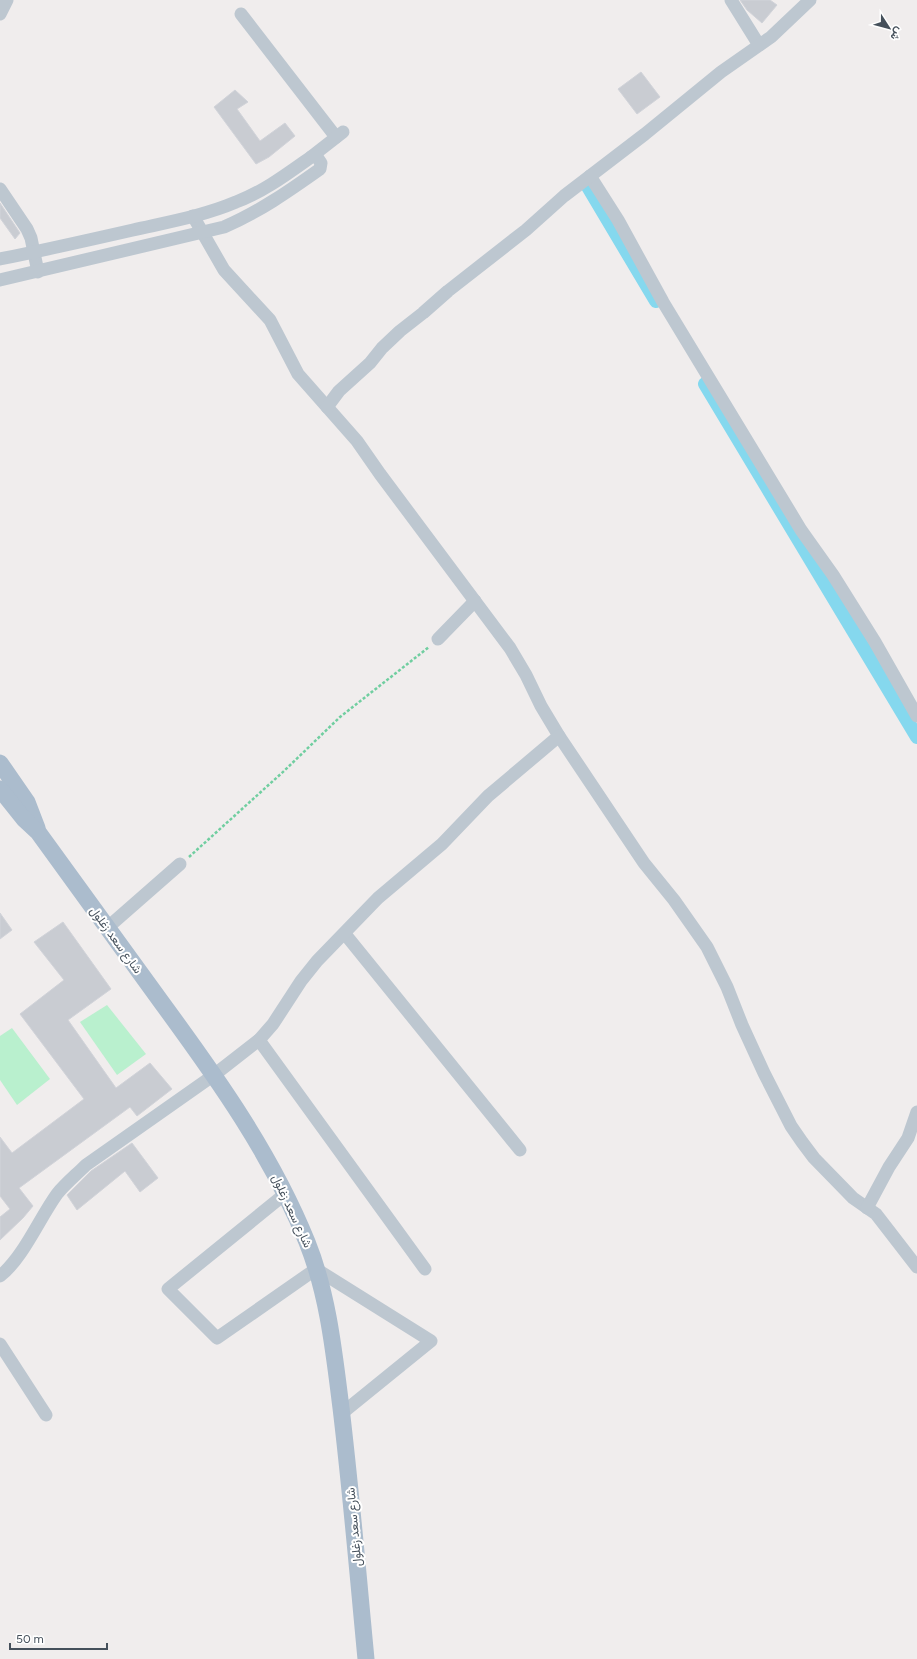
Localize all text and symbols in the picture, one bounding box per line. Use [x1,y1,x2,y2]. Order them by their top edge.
north arrow [869,8,909,48]
text: ش [888,24,906,43]
street label: شارع سعد زغلول [85,904,145,977]
street label: شارع سعد زغلول [267,1172,315,1251]
street label: شارع سعد زغلول [344,1487,366,1567]
scale bar [10,1625,107,1651]
text: 50 m [16,1632,44,1646]

